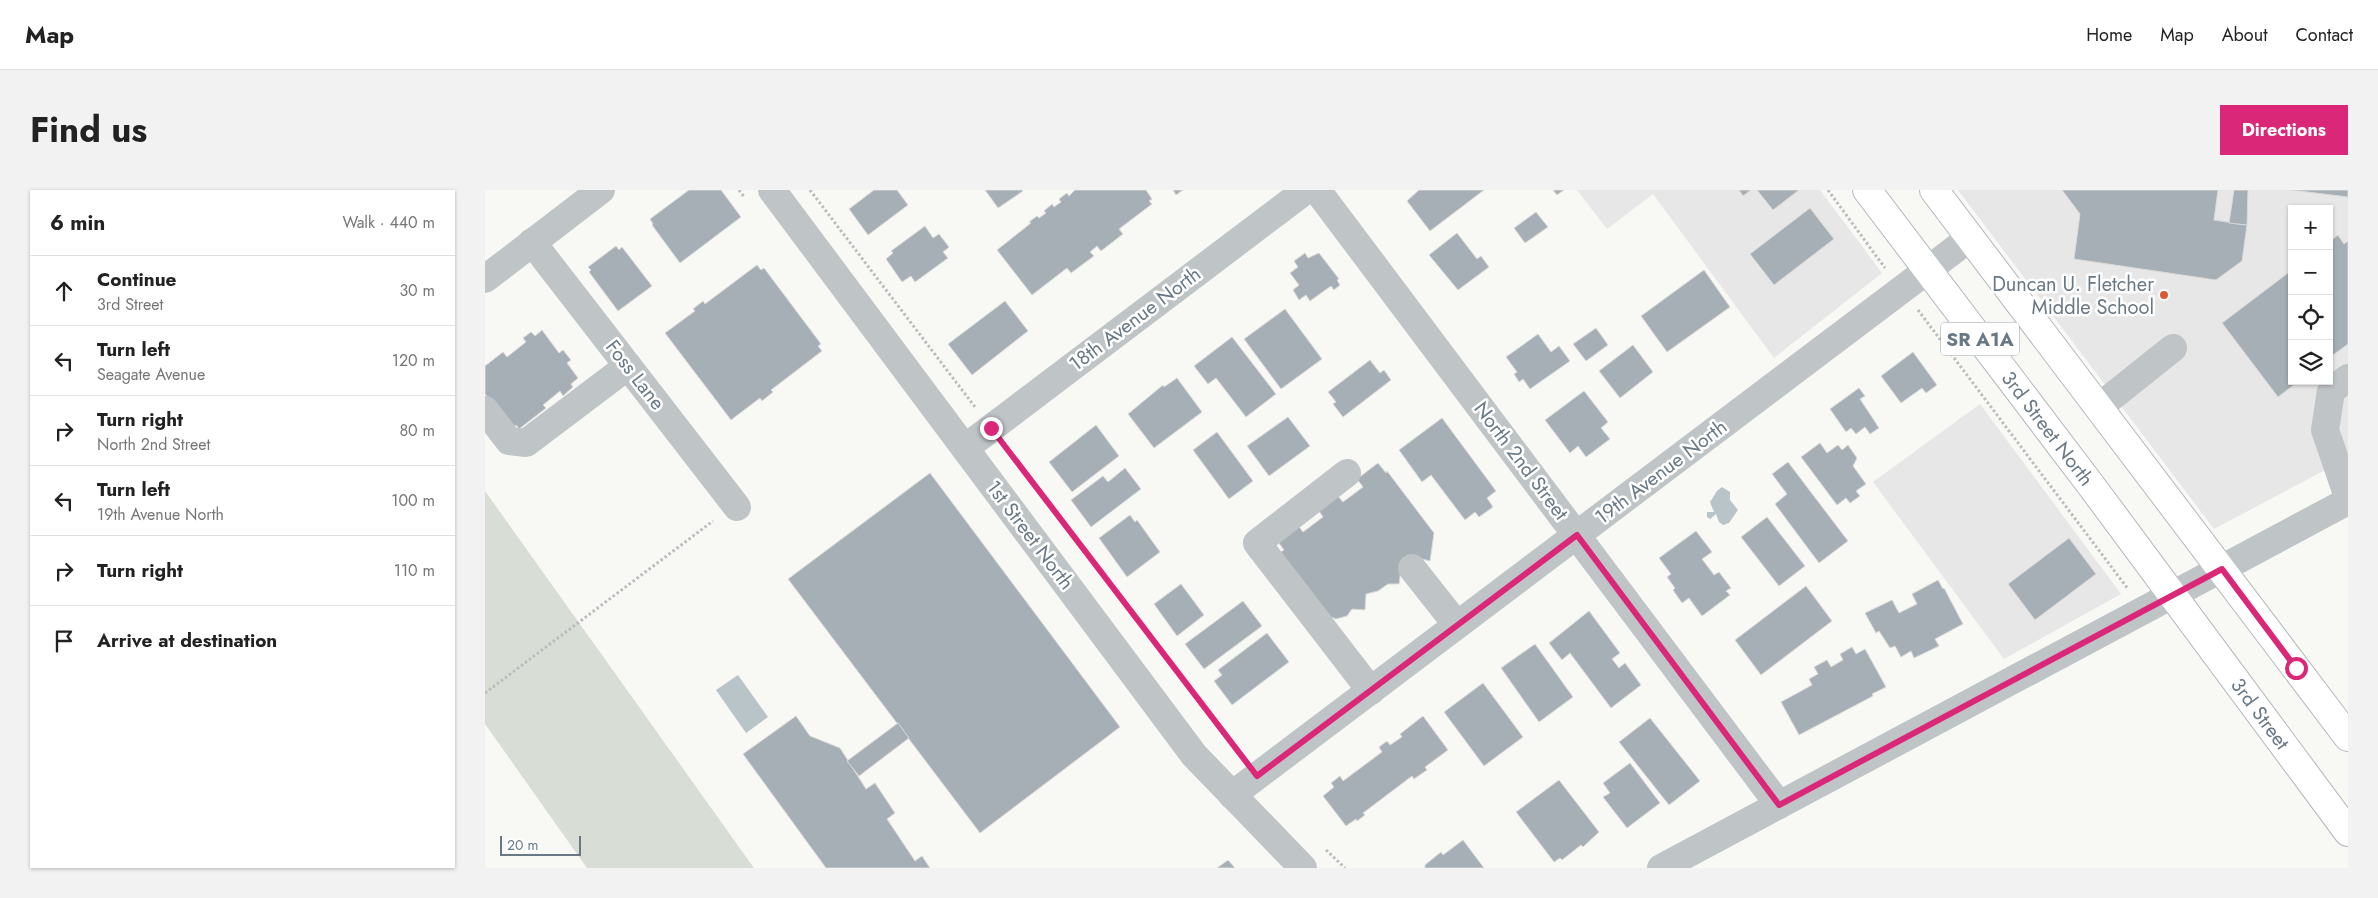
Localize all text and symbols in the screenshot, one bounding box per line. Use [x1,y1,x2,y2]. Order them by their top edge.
text: Map [25,17,74,52]
text: Home [2086,22,2132,48]
text: Map [2160,22,2194,48]
text: About [2222,22,2267,48]
text: Contact [2295,22,2353,48]
text: Find us [30,105,147,155]
button: Directions [2220,105,2348,155]
map controls [2288,205,2333,385]
button: + [2288,205,2333,250]
text: 6 min [50,208,105,238]
text: Walk · 440 m [342,211,435,234]
button: − [2288,250,2333,295]
street label: 18th Avenue North [1063,260,1207,378]
text: Continue [97,266,176,293]
place label: Duncan U. Fletcher Middle School [1992,270,2154,322]
icon: ahead [50,277,78,305]
text: 30 m [399,279,435,302]
marker: Duncan U. Fletcher Middle School [2158,289,2170,301]
text: 3rd Street [97,293,163,316]
button: locate [2288,295,2333,340]
road number: SR A1A [1941,322,2019,356]
street label: Foss Lane [598,334,672,416]
text: Turn left [97,336,170,363]
button: layers [2288,340,2333,385]
icon: left [50,347,78,375]
text: 120 m [392,349,435,372]
text: Seagate Avenue [97,363,205,386]
street label: 3rd Street North [1995,365,2101,492]
street label: North 2nd Street [1467,396,1575,526]
text: Turn right [97,406,183,433]
street label: 19th Avenue North [1589,413,1733,531]
icon: right [50,417,78,445]
route end [980,417,1003,440]
text: 80 m [399,419,435,442]
text: North 2nd Street [97,433,210,456]
street label: 1st Street North [979,474,1081,596]
text: Turn left [97,476,170,503]
icon: left [50,487,78,515]
text: 100 m [391,489,435,512]
text: 19th Avenue North [97,503,224,526]
icon: right [50,557,78,585]
text: Turn right [97,557,183,584]
text: 110 m [394,559,435,582]
icon: arrive [50,627,78,655]
text: Arrive at destination [97,627,277,654]
route start [2285,657,2308,680]
street label: 3rd Street [2224,672,2297,756]
scale bar [500,833,581,856]
text: 20 m [507,835,539,855]

